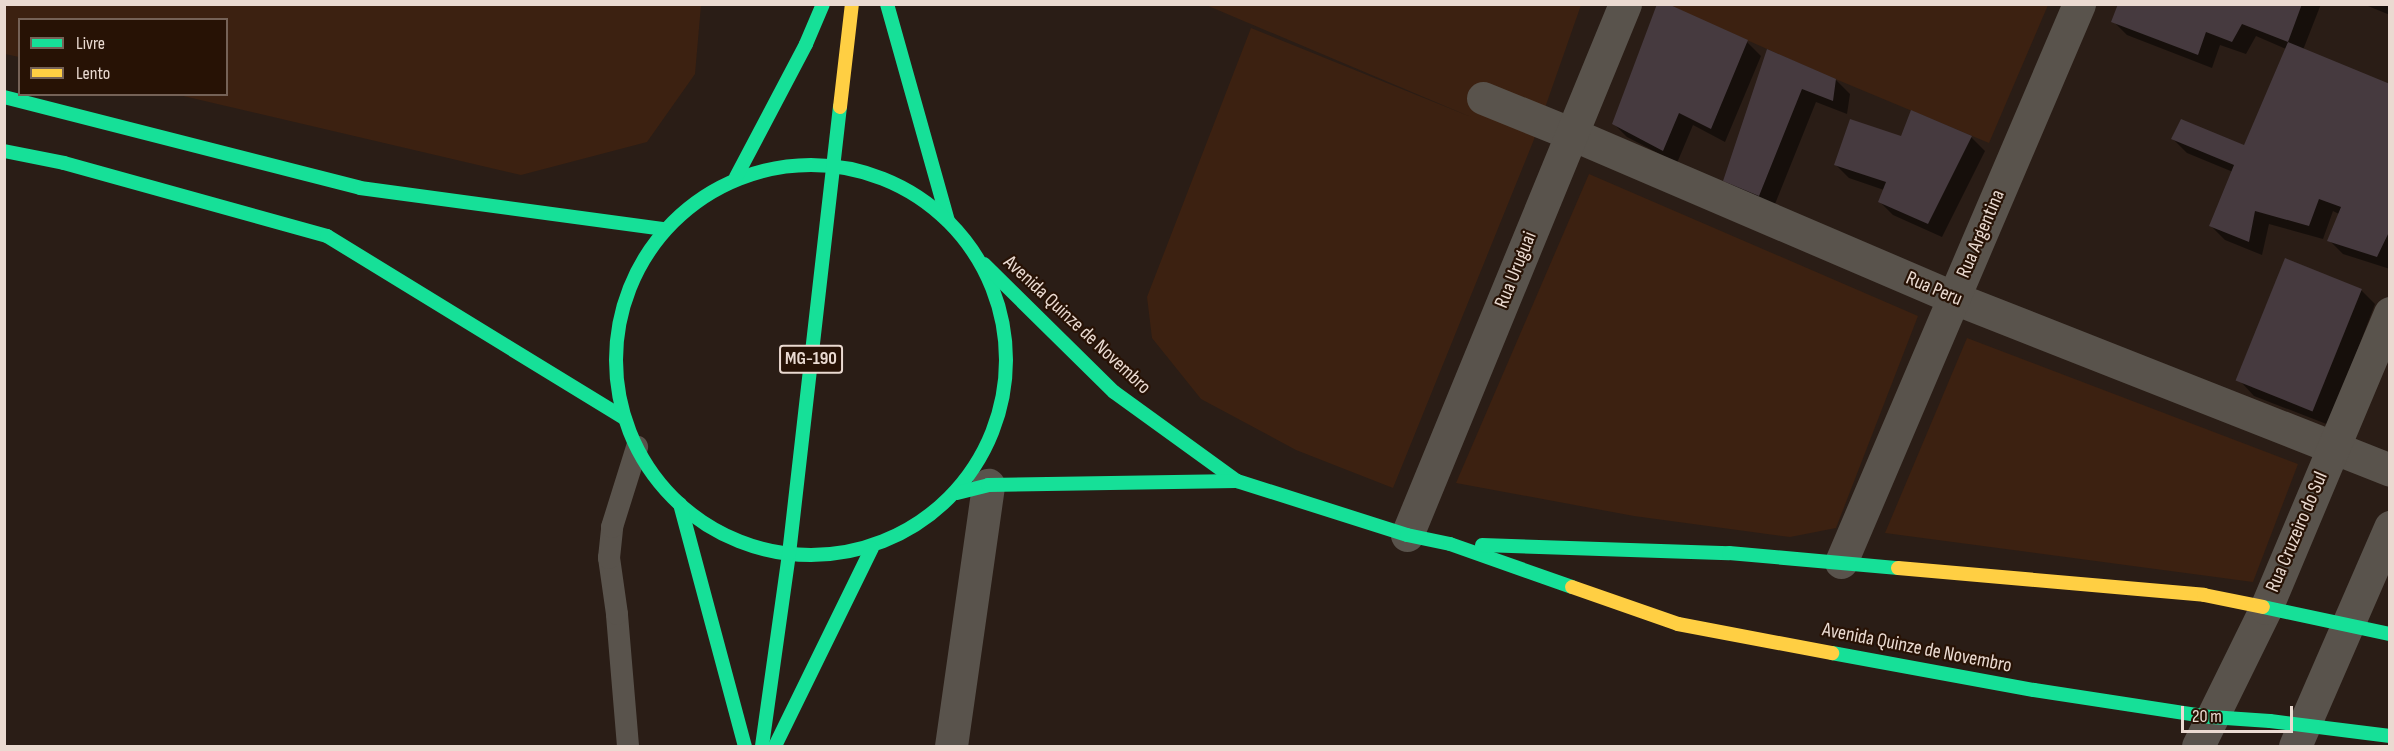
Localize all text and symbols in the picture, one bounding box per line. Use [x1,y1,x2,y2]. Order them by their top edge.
legend [18,18,228,96]
text: Livre [76,33,105,54]
text: Lento [76,63,110,84]
street label: Rua Argentina [1952,186,2010,282]
street label: Rua Uruguai [1490,228,1542,312]
street label: Avenida Quinze de Novembro [998,251,1156,399]
street label: Rua Peru [1902,266,1966,312]
road number: MG-190 [778,344,844,374]
street label: Rua Cruzeiro do Sul [2261,468,2333,596]
street label: Avenida Quinze de Novembro [1820,618,2014,678]
scale bar [2184,694,2296,732]
text: 20 m [2192,706,2222,727]

